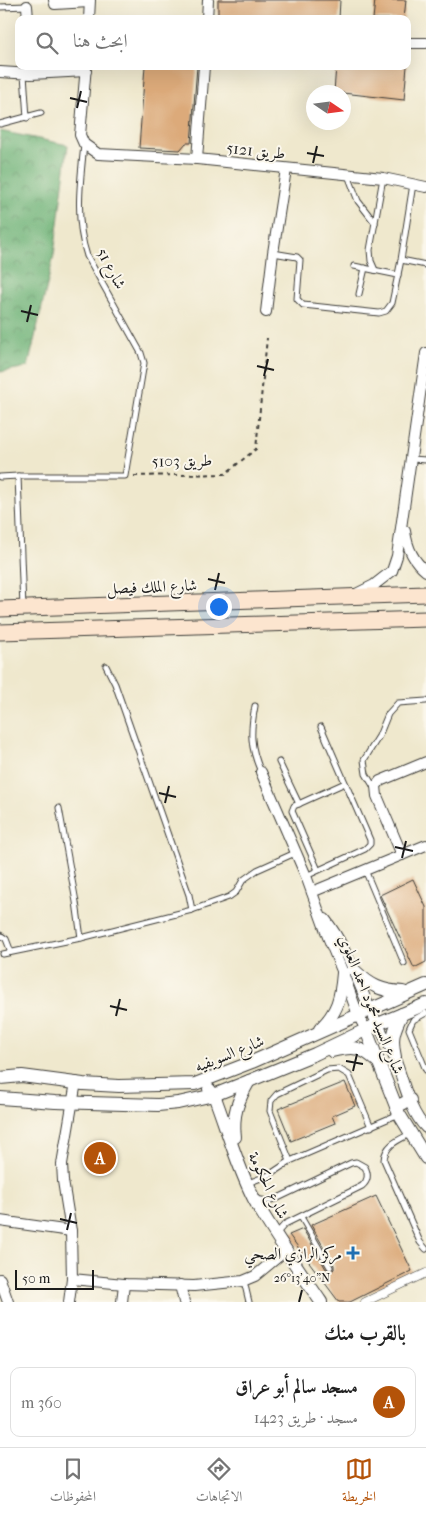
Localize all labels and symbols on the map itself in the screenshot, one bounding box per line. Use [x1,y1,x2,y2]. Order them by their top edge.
north arrow [306,85,351,130]
street label: طريق 5121 [225,138,286,164]
street label: شارع 51 [89,244,130,294]
street label: طريق 5103 [152,450,212,472]
street label: شارع الملك فيصل [106,575,198,602]
your location [206,594,232,620]
street label: شارع السيد محمود احمد العلوي [331,932,408,1078]
street label: شارع السويفيه [192,1031,268,1080]
pin: A [84,1139,116,1177]
street label: شارع الحكومة [241,1149,293,1223]
place label: مركز الرازي الصحي [244,1244,342,1269]
marker: مركز الرازي الصحي [346,1246,360,1260]
scale bar [15,1267,94,1290]
text: 26°13'40"N [274,1271,330,1285]

